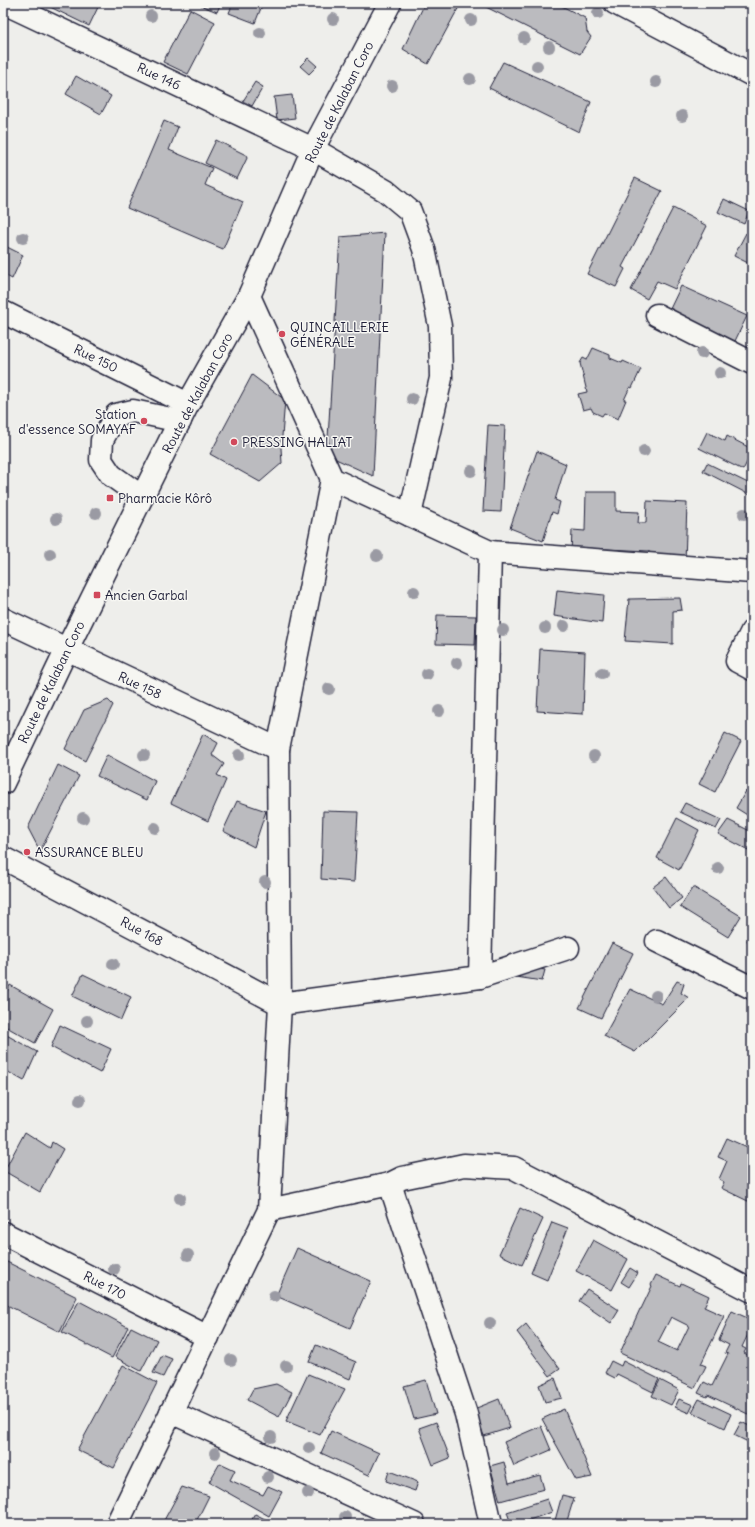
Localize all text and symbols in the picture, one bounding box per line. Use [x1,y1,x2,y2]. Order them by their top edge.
street label: Route de Kalaban Coro [301,39,377,166]
street label: Rue 146 [134,59,183,94]
place label: QUINCAILLERIE GÉNÉRALE [290,319,390,351]
marker: QUINCAILLERIE GÉNÉRALE [277,329,287,339]
street label: Route de Kalaban Coro [158,330,236,456]
street label: Rue 150 [71,341,121,376]
place label: Station d'essence SOMAYAF [18,406,137,438]
marker: Station d'essence SOMAYAF [139,416,149,426]
place label: PRESSING HALIAT [242,434,352,451]
marker: PRESSING HALIAT [229,437,239,447]
place label: Pharmacie Kôrô [118,490,212,507]
marker: Pharmacie Kôrô [105,493,115,503]
place label: Ancien Garbal [105,587,188,604]
marker: Ancien Garbal [92,590,102,600]
street label: Route de Kalaban Coro [14,618,89,746]
street label: Rue 158 [115,668,164,703]
place label: ASSURANCE BLEU [35,844,144,861]
marker: ASSURANCE BLEU [22,847,32,857]
street label: Rue 168 [117,913,166,950]
street label: Rue 170 [80,1267,129,1303]

